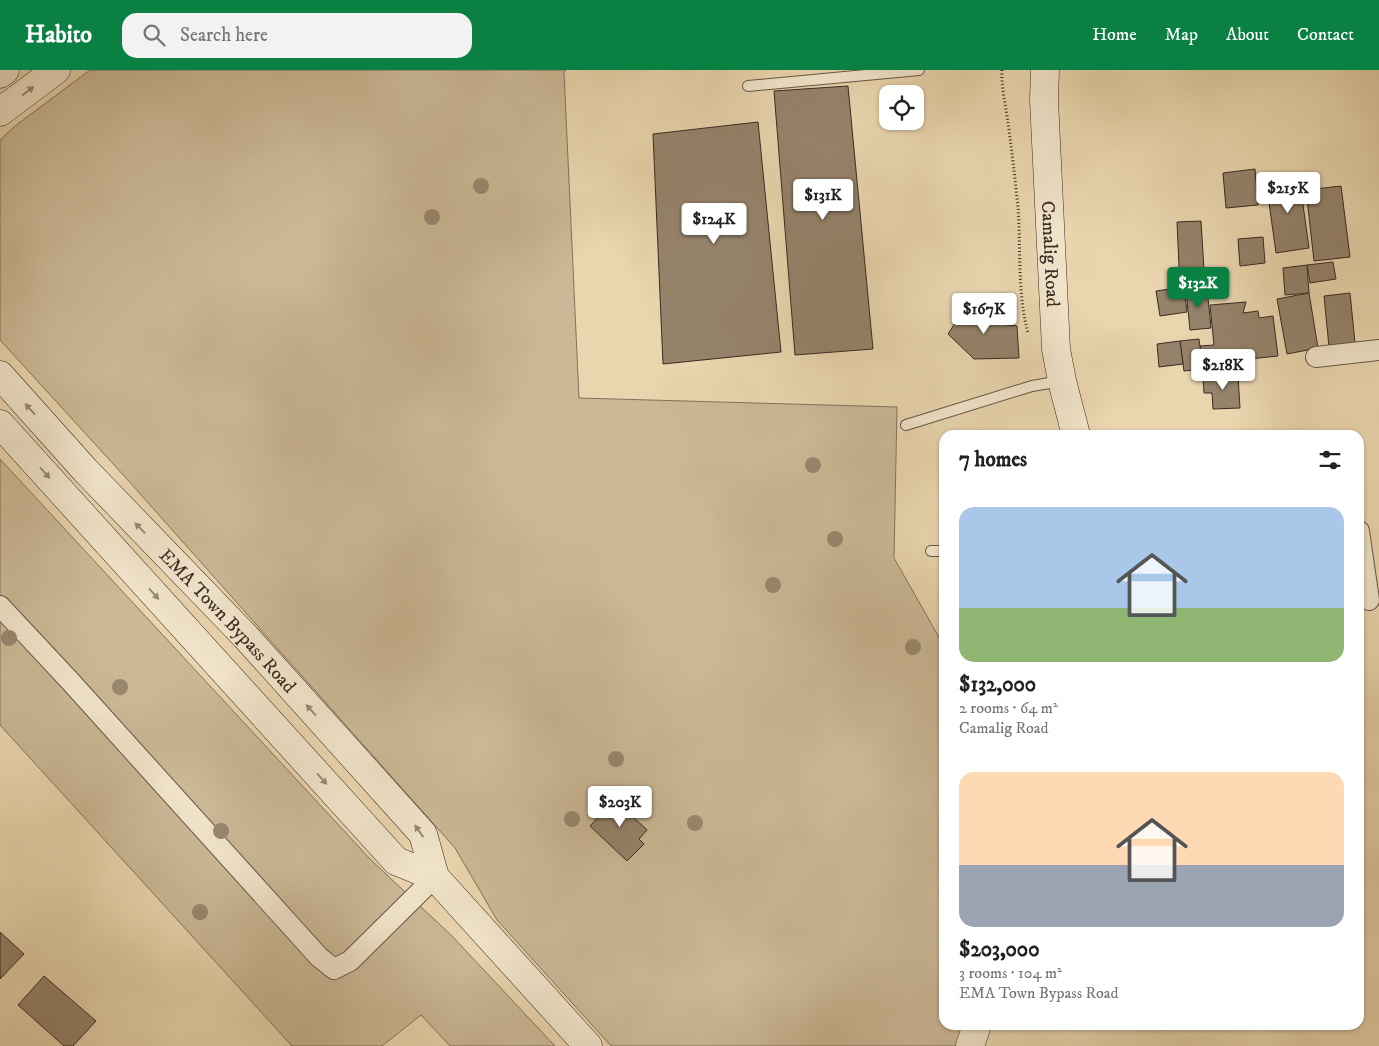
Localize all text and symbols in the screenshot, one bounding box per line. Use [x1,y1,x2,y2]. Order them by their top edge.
search box [122,13,472,58]
text: Habito [25,20,92,50]
icon: search [140,21,168,49]
text: Search here [180,24,268,47]
text: Home [1092,24,1137,46]
text: Map [1165,24,1198,46]
text: About [1226,24,1269,46]
text: Contact [1297,24,1354,46]
map controls [879,85,924,130]
button: locate [879,85,924,130]
one-way arrow [21,86,35,96]
pin: $215K [1253,172,1323,214]
pin: $131K [788,178,858,221]
text: $215K [1267,178,1309,198]
text: $131K [804,185,842,205]
street label: Camalig Road [1036,200,1064,308]
pin: $124K [679,202,749,245]
text: $124K [693,209,735,229]
pin: $132K [1163,266,1233,309]
text: $132K [1178,273,1218,293]
pin: $167K [949,292,1019,335]
text: $167K [963,299,1005,319]
pin: $218K [1188,348,1258,391]
text: $218K [1202,355,1244,375]
one-way arrow [24,403,36,415]
icon: filters [1316,446,1344,474]
text: 7 homes [959,447,1027,473]
one-way arrow [39,467,50,480]
one-way arrow [134,522,146,534]
icon: home [1107,540,1197,630]
street label: EMA Town Bypass Road [154,544,301,698]
one-way arrow [148,587,160,599]
text: $132,000 [959,672,1036,698]
text: 2 rooms · 64 m² [959,698,1058,718]
one-way arrow [305,704,317,716]
text: Camalig Road [959,718,1049,738]
one-way arrow [316,772,328,784]
pin: $203K [585,786,655,828]
text: $203K [599,792,641,812]
icon: home [1107,805,1197,895]
one-way arrow [414,824,424,838]
text: $203,000 [959,937,1039,963]
text: 3 rooms · 104 m² [959,963,1062,983]
text: EMA Town Bypass Road [959,983,1119,1003]

